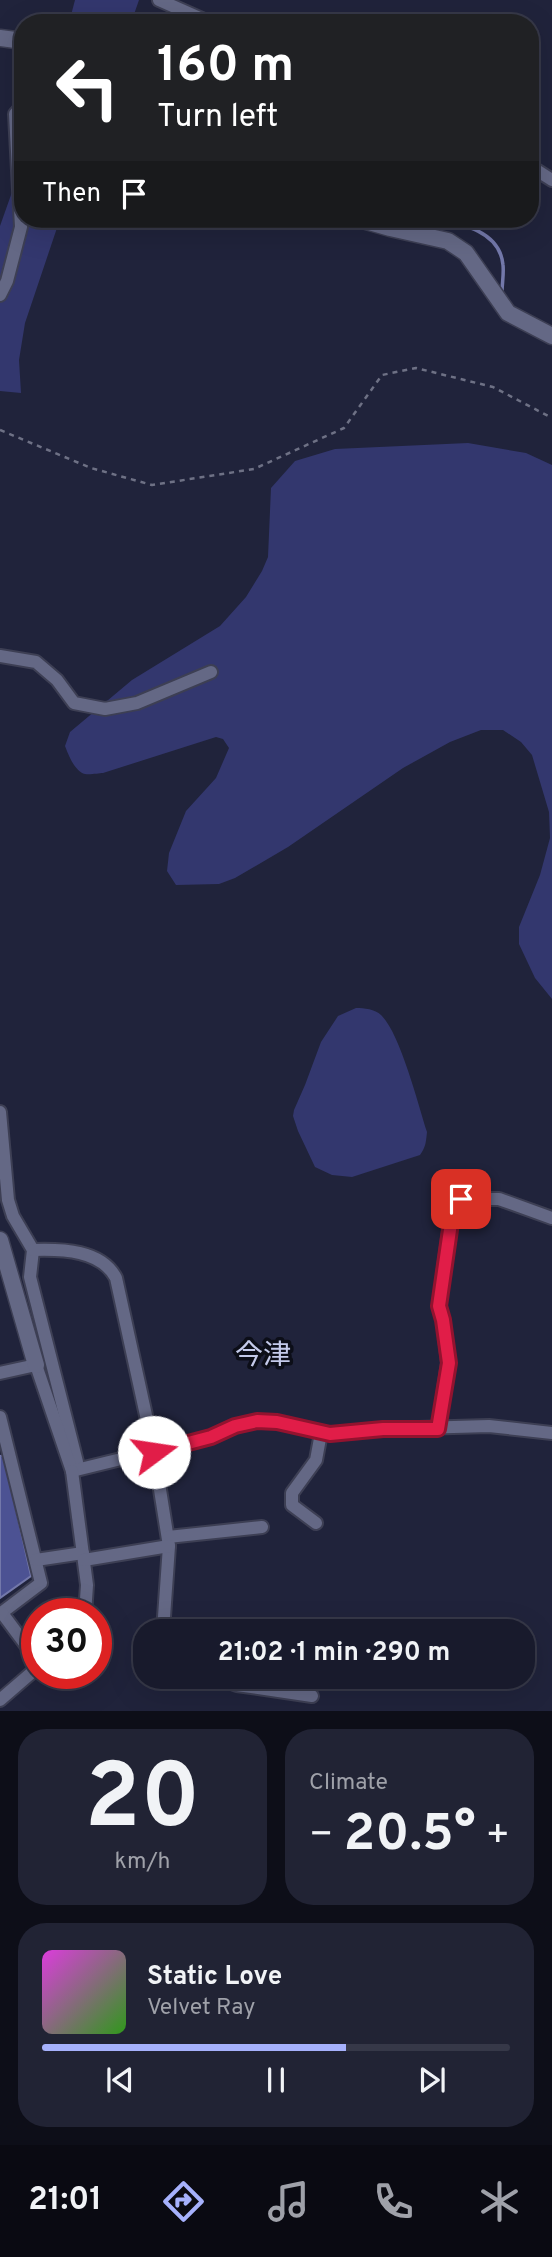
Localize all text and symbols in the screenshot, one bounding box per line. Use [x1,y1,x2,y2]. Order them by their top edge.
text: 160 m [157,37,294,99]
icon: left [42,42,133,133]
text: Turn left [157,98,278,138]
icon: arrive [115,175,153,213]
text: Then [42,178,101,211]
pin [431,1169,491,1229]
icon: arrive [442,1180,480,1218]
district label: 今津 [235,1339,291,1375]
position arrow [117,1415,191,1489]
speed limit sign: 30 [21,1598,112,1689]
text: 21:02 · 1 min · 290 m [218,1637,450,1670]
text: 20 [85,1745,200,1860]
text: Climate [309,1769,388,1798]
text: 20.5° [343,1803,476,1869]
text: − [309,1812,334,1861]
text: + [485,1812,510,1861]
text: km/h [115,1848,170,1877]
text: Static Love [147,1961,282,1994]
text: Velvet Ray [147,1994,255,2023]
icon: previous [101,2061,139,2099]
icon: pause [257,2061,295,2099]
icon: next [413,2061,451,2099]
icon: directions [159,2177,208,2226]
icon: music [264,2177,313,2226]
icon: phone [369,2177,418,2226]
icon: climate [475,2177,524,2226]
text: 21:01 [28,2181,102,2221]

